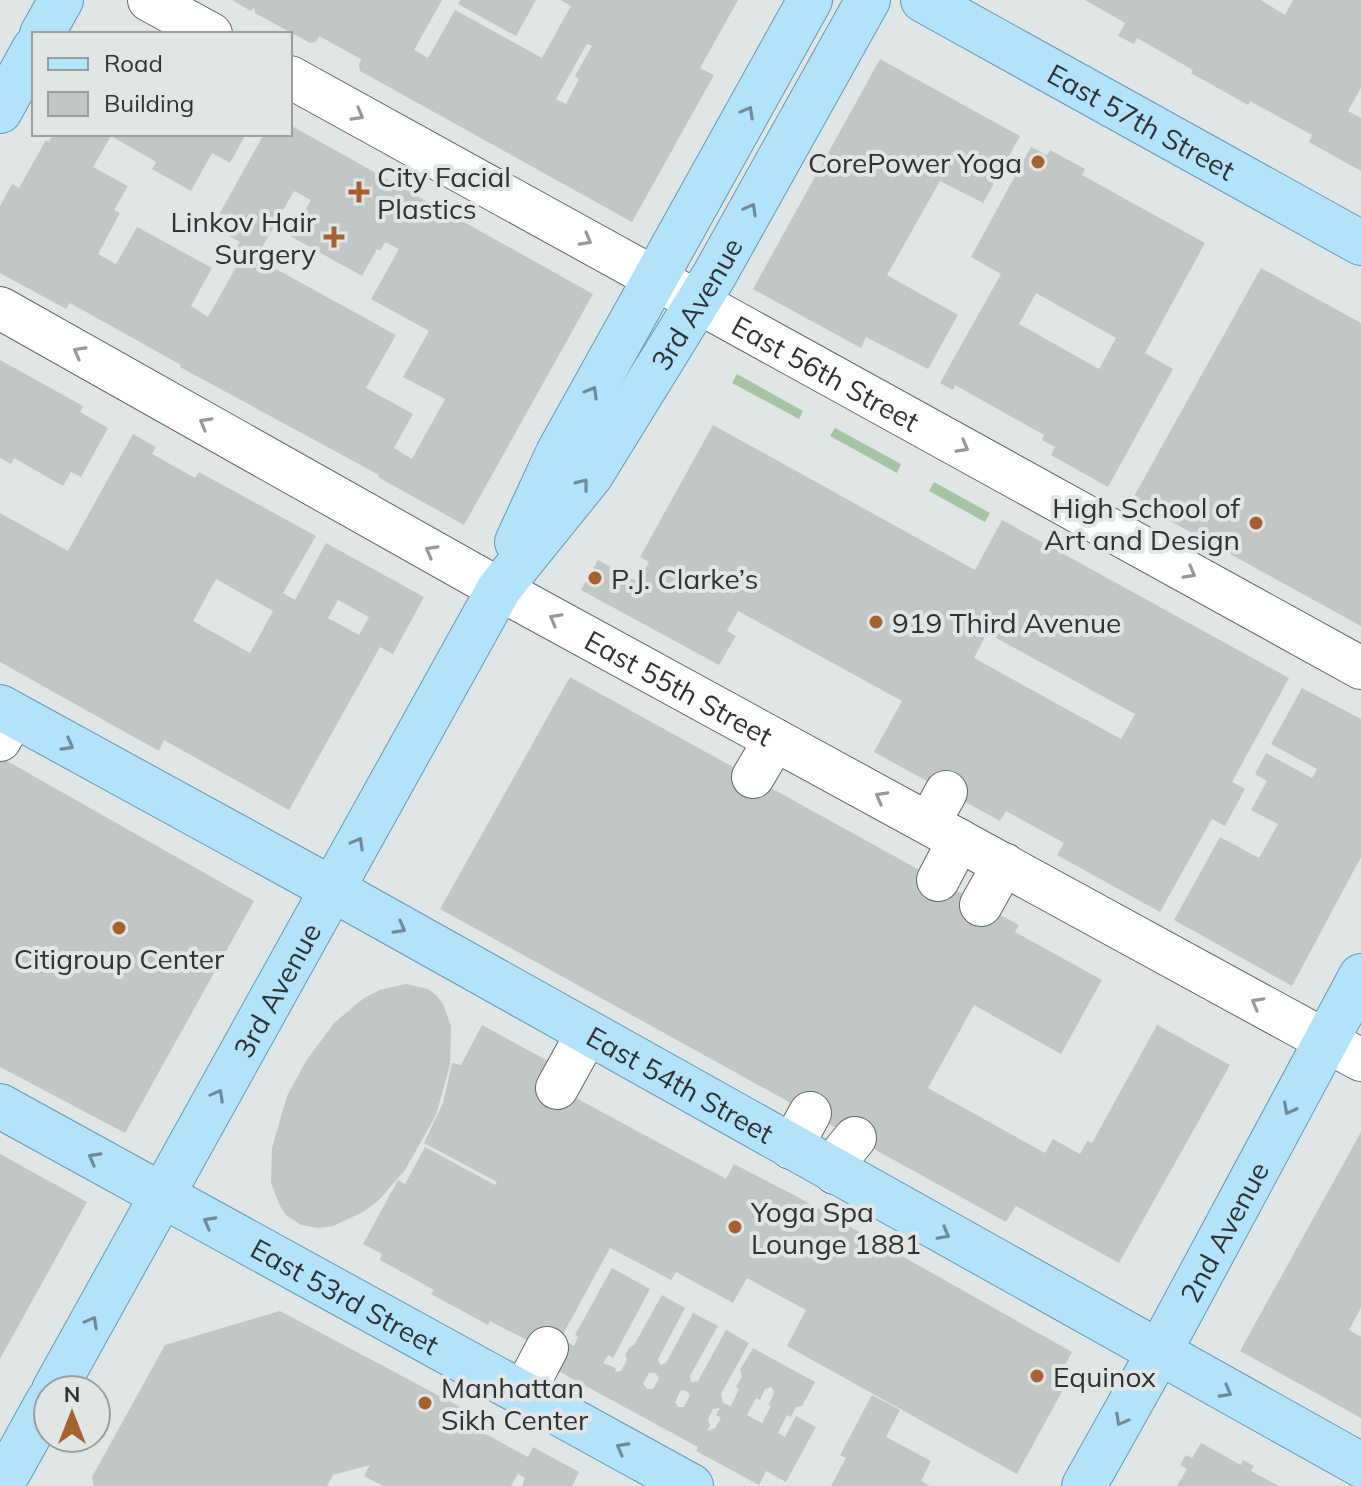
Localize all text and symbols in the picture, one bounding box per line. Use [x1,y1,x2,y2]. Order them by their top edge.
legend [32,32,292,136]
text: Road [104,48,163,78]
street label: East 57th Street [1042,55,1241,187]
text: Building [104,88,194,118]
one-way arrow [350,105,365,120]
one-way arrow [739,106,754,120]
place label: CorePower Yoga [808,145,1022,180]
marker: CorePower Yoga [1029,153,1047,171]
place label: City Facial Plastics [377,159,511,226]
marker: City Facial Plastics [348,181,370,203]
one-way arrow [741,203,757,218]
place label: Linkov Hair Surgery [171,204,317,271]
marker: Linkov Hair Surgery [323,226,345,248]
one-way arrow [578,230,592,246]
street label: 3rd Avenue [643,231,749,376]
street label: East 56th Street [726,307,926,438]
one-way arrow [73,347,88,362]
one-way arrow [582,386,598,401]
one-way arrow [199,417,214,433]
one-way arrow [955,438,969,453]
one-way arrow [573,479,588,493]
place label: High School of Art and Design [1044,490,1241,557]
marker: High School of Art and Design [1247,514,1265,532]
one-way arrow [425,545,440,561]
place label: P.J. Clarke’s [611,561,758,596]
one-way arrow [1182,564,1197,579]
marker: P.J. Clarke’s [586,569,604,587]
place label: 919 Third Avenue [892,605,1121,640]
one-way arrow [549,613,563,629]
marker: 919 Third Avenue [867,613,885,631]
street label: East 55th Street [579,622,779,753]
one-way arrow [60,735,75,750]
one-way arrow [875,792,890,807]
one-way arrow [348,837,364,852]
street label: 3rd Avenue [225,916,328,1063]
one-way arrow [391,918,406,934]
marker: Citigroup Center [110,919,128,937]
place label: Citigroup Center [14,941,225,976]
one-way arrow [1251,997,1265,1012]
street label: East 54th Street [581,1018,780,1150]
one-way arrow [208,1089,224,1103]
one-way arrow [1283,1100,1298,1115]
one-way arrow [87,1152,102,1167]
street label: 2nd Avenue [1172,1155,1276,1308]
place label: Yoga Spa Lounge 1881 [750,1194,921,1261]
one-way arrow [203,1216,218,1231]
marker: Yoga Spa Lounge 1881 [726,1218,744,1236]
one-way arrow [935,1224,950,1239]
street label: East 53rd Street [245,1230,445,1362]
one-way arrow [82,1316,98,1331]
place label: Equinox [1053,1359,1156,1394]
marker: Equinox [1028,1367,1046,1385]
place label: Manhattan Sikh Center [441,1370,589,1437]
north arrow [32,1374,112,1454]
text: N [64,1380,80,1408]
one-way arrow [1218,1382,1233,1397]
marker: Manhattan Sikh Center [416,1394,434,1412]
one-way arrow [1115,1411,1131,1426]
one-way arrow [616,1443,630,1458]

